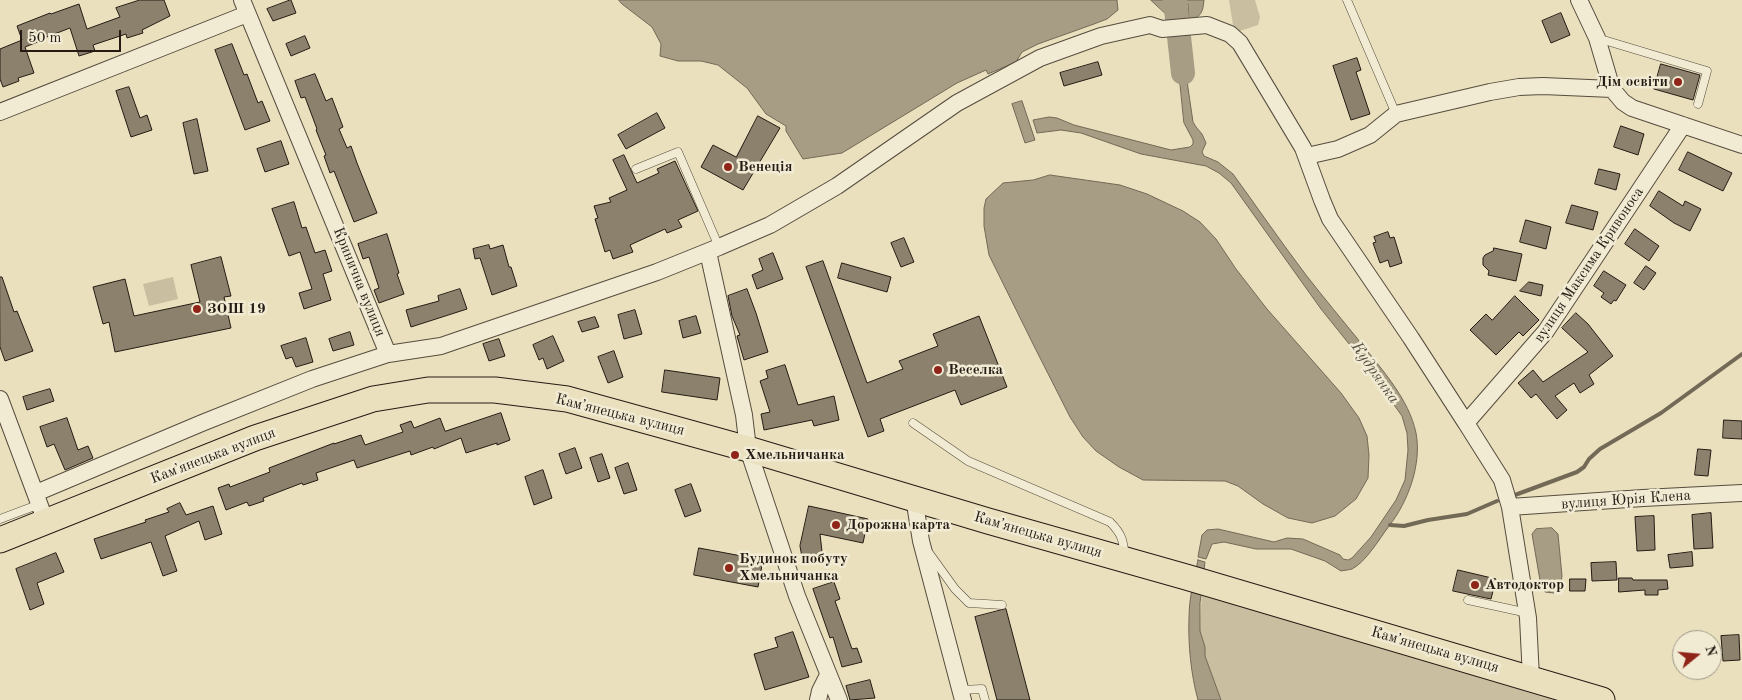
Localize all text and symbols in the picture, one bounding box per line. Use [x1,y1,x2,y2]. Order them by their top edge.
scale bar [22,20,124,52]
text: 50 m [28,31,62,46]
place label: Дім освіти [1596,73,1668,91]
marker: Дім освіти [1672,76,1684,88]
place label: Венеція [738,158,793,176]
marker: Венеція [722,161,734,173]
street label: вулиця Максима Кривоноса [1530,184,1648,346]
street label: Кринична вулиця [329,225,389,339]
place label: ЗОШ 19 [207,300,266,318]
marker: ЗОШ 19 [191,303,203,315]
water label: Кудрянка [1347,338,1403,408]
place label: Веселка [948,361,1003,379]
marker: Веселка [932,364,944,376]
street label: Камʼянецька вулиця [554,390,686,440]
street label: Камʼянецька вулиця [148,424,278,488]
place label: Хмельничанка [745,446,845,464]
marker: Хмельничанка [729,449,741,461]
street label: вулиця Юрія Клена [1561,486,1691,514]
street label: Камʼянецька вулиця [972,508,1104,562]
place label: Дорожна карта [846,516,950,534]
marker: Дорожна карта [830,519,842,531]
place label: Будинок побуту Хмельничанка [739,550,848,585]
marker: Будинок побуту Хмельничанка [723,562,735,574]
place label: Автодоктор [1485,576,1564,594]
marker: Автодоктор [1469,579,1481,591]
street label: Камʼянецька вулиця [1369,623,1501,677]
north arrow [1672,630,1722,680]
text: N [1702,644,1719,658]

